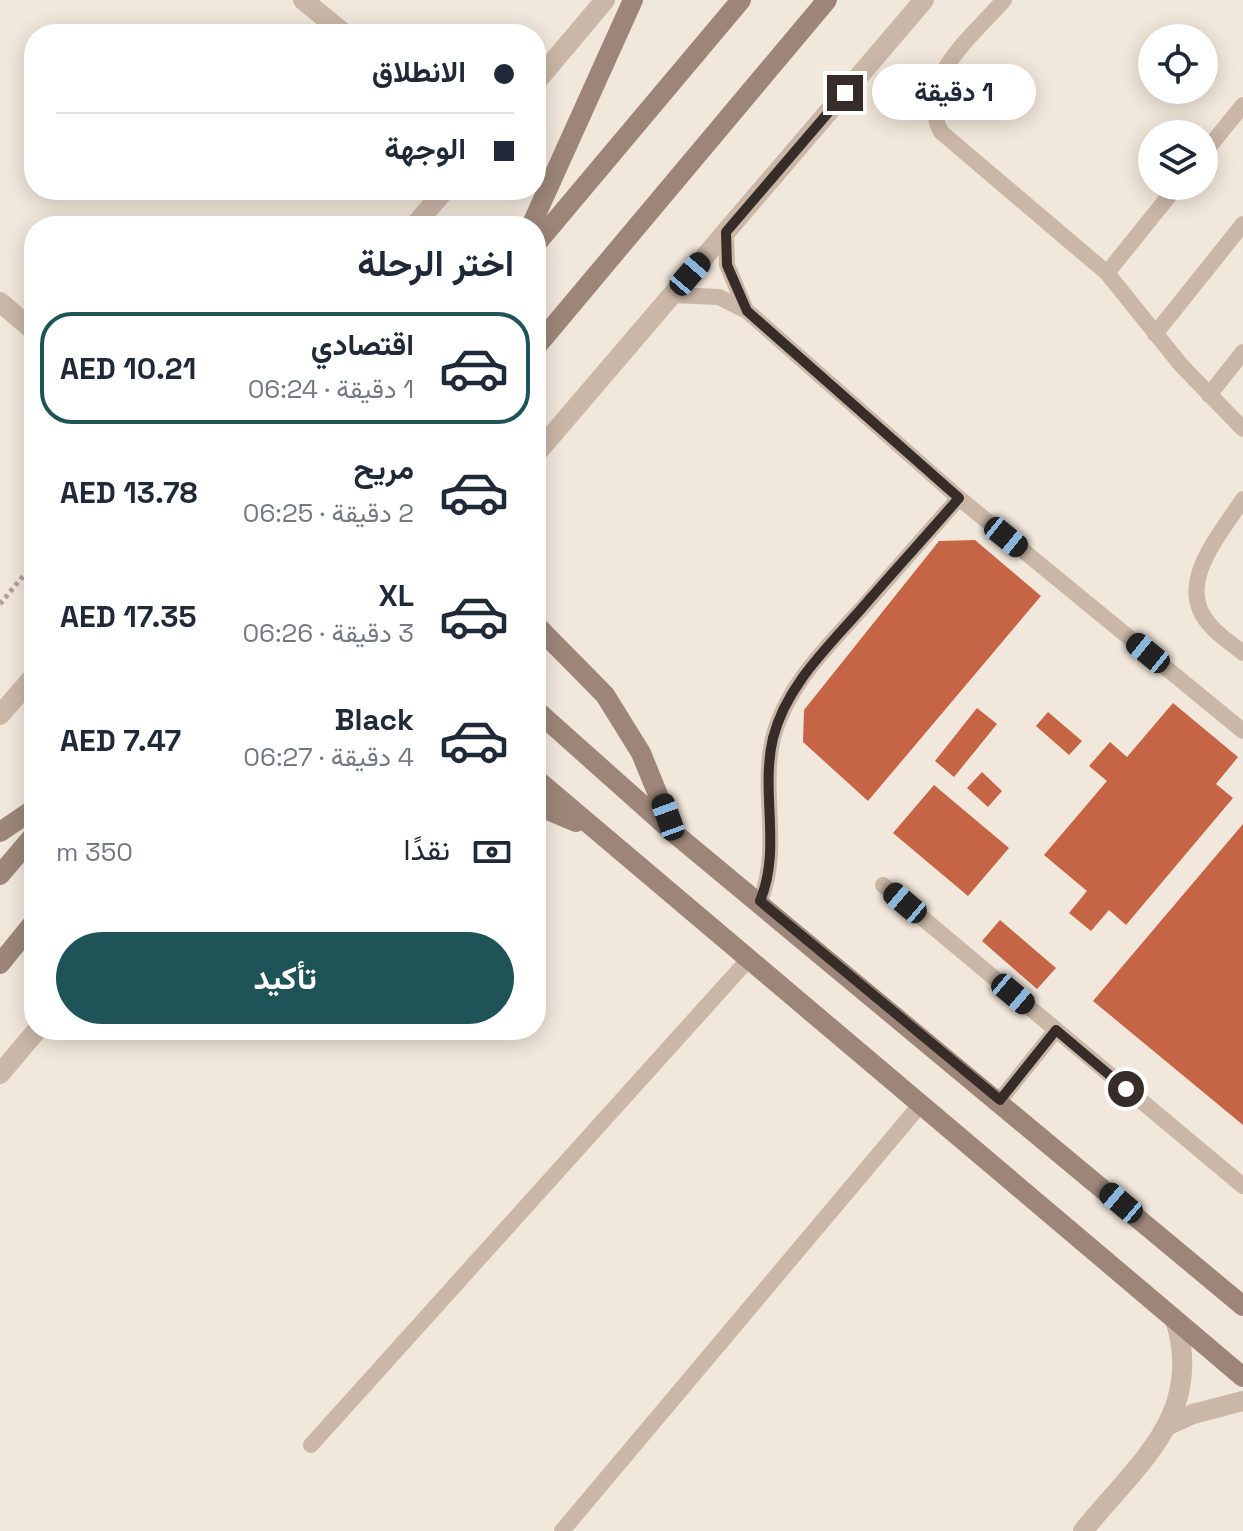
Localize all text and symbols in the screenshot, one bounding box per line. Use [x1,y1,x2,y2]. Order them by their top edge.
map controls [1138,24,1218,200]
button: locate [1138,24,1218,104]
text: الانطلاق [372,52,466,91]
callout: 1 دقيقة [873,65,1037,121]
route end [827,75,863,111]
text: 1 دقيقة [914,75,994,109]
button: layers [1138,120,1218,200]
text: الوجهة [384,129,466,168]
text: اختر الرحلة [357,241,514,287]
car [665,248,715,300]
text: اقتصادي [311,325,414,364]
icon: car [438,332,510,404]
text: AED 10.21 [60,349,196,388]
text: 1 دقيقة · 06:24 [248,372,414,406]
text: مريح [354,449,414,488]
icon: car [438,456,510,528]
text: AED 13.78 [60,473,198,512]
text: 2 دقيقة · 06:25 [243,496,414,530]
car [980,513,1032,561]
text: XL [378,576,414,615]
icon: car [438,580,510,652]
text: AED 17.35 [60,597,197,636]
text: 3 دقيقة · 06:26 [242,616,414,650]
car [1122,629,1174,677]
text: Black [335,700,414,739]
icon: car [438,704,510,776]
text: AED 7.47 [60,721,181,760]
text: 4 دقيقة · 06:27 [243,740,414,774]
car [649,790,687,844]
text: نقدًا [404,830,450,869]
icon: cash [470,830,514,874]
text: 350 m [56,835,133,869]
car [879,878,931,928]
button: تأكيد [56,932,514,1024]
car [987,969,1039,1019]
route start [1108,1071,1144,1107]
car [1095,1178,1147,1228]

